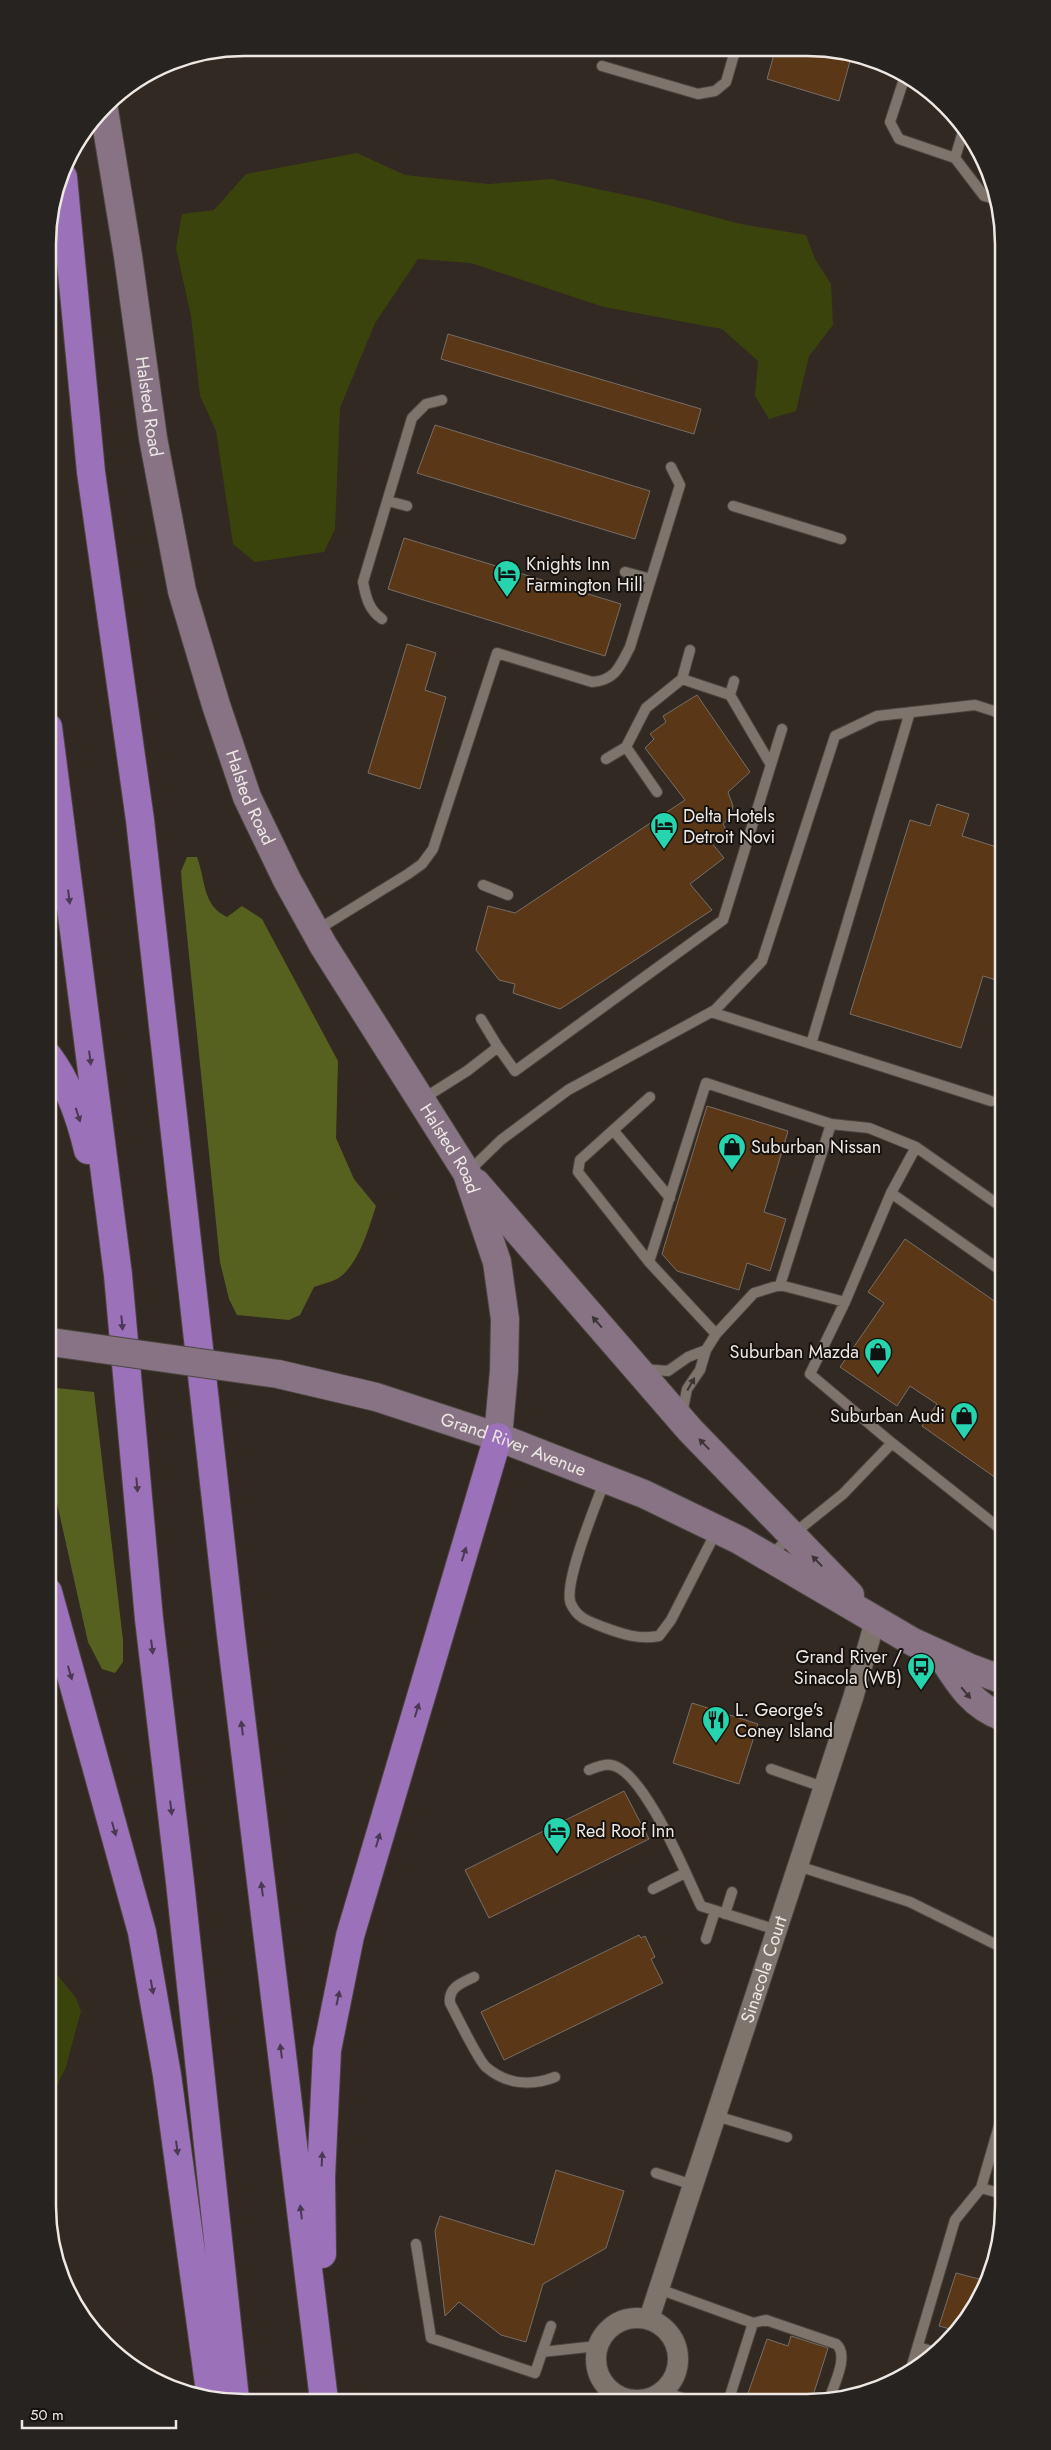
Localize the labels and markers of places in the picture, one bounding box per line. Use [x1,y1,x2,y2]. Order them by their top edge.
place label: Knights Inn Farmington Hill [526,551,643,598]
hotel icon: Knights Inn Farmington Hill [492,559,522,598]
place label: Delta Hotels Detroit Novi [683,803,775,850]
hotel icon: Delta Hotels Detroit Novi [649,811,679,850]
shop icon: Suburban Nissan [717,1132,747,1171]
place label: Suburban Nissan [751,1134,881,1160]
shop icon: Suburban Mazda [863,1337,893,1376]
place label: Suburban Mazda [730,1339,859,1365]
shop icon: Suburban Audi [949,1401,979,1440]
place label: Suburban Audi [830,1403,945,1429]
place label: Grand River / Sinacola (WB) [794,1644,902,1691]
bus stop icon: Grand River / Sinacola (WB) [906,1652,936,1691]
place label: L. George's Coney Island [735,1697,833,1744]
restaurant icon: L. George's Coney Island [701,1705,731,1744]
hotel icon: Red Roof Inn [542,1816,572,1855]
place label: Red Roof Inn [576,1818,675,1844]

